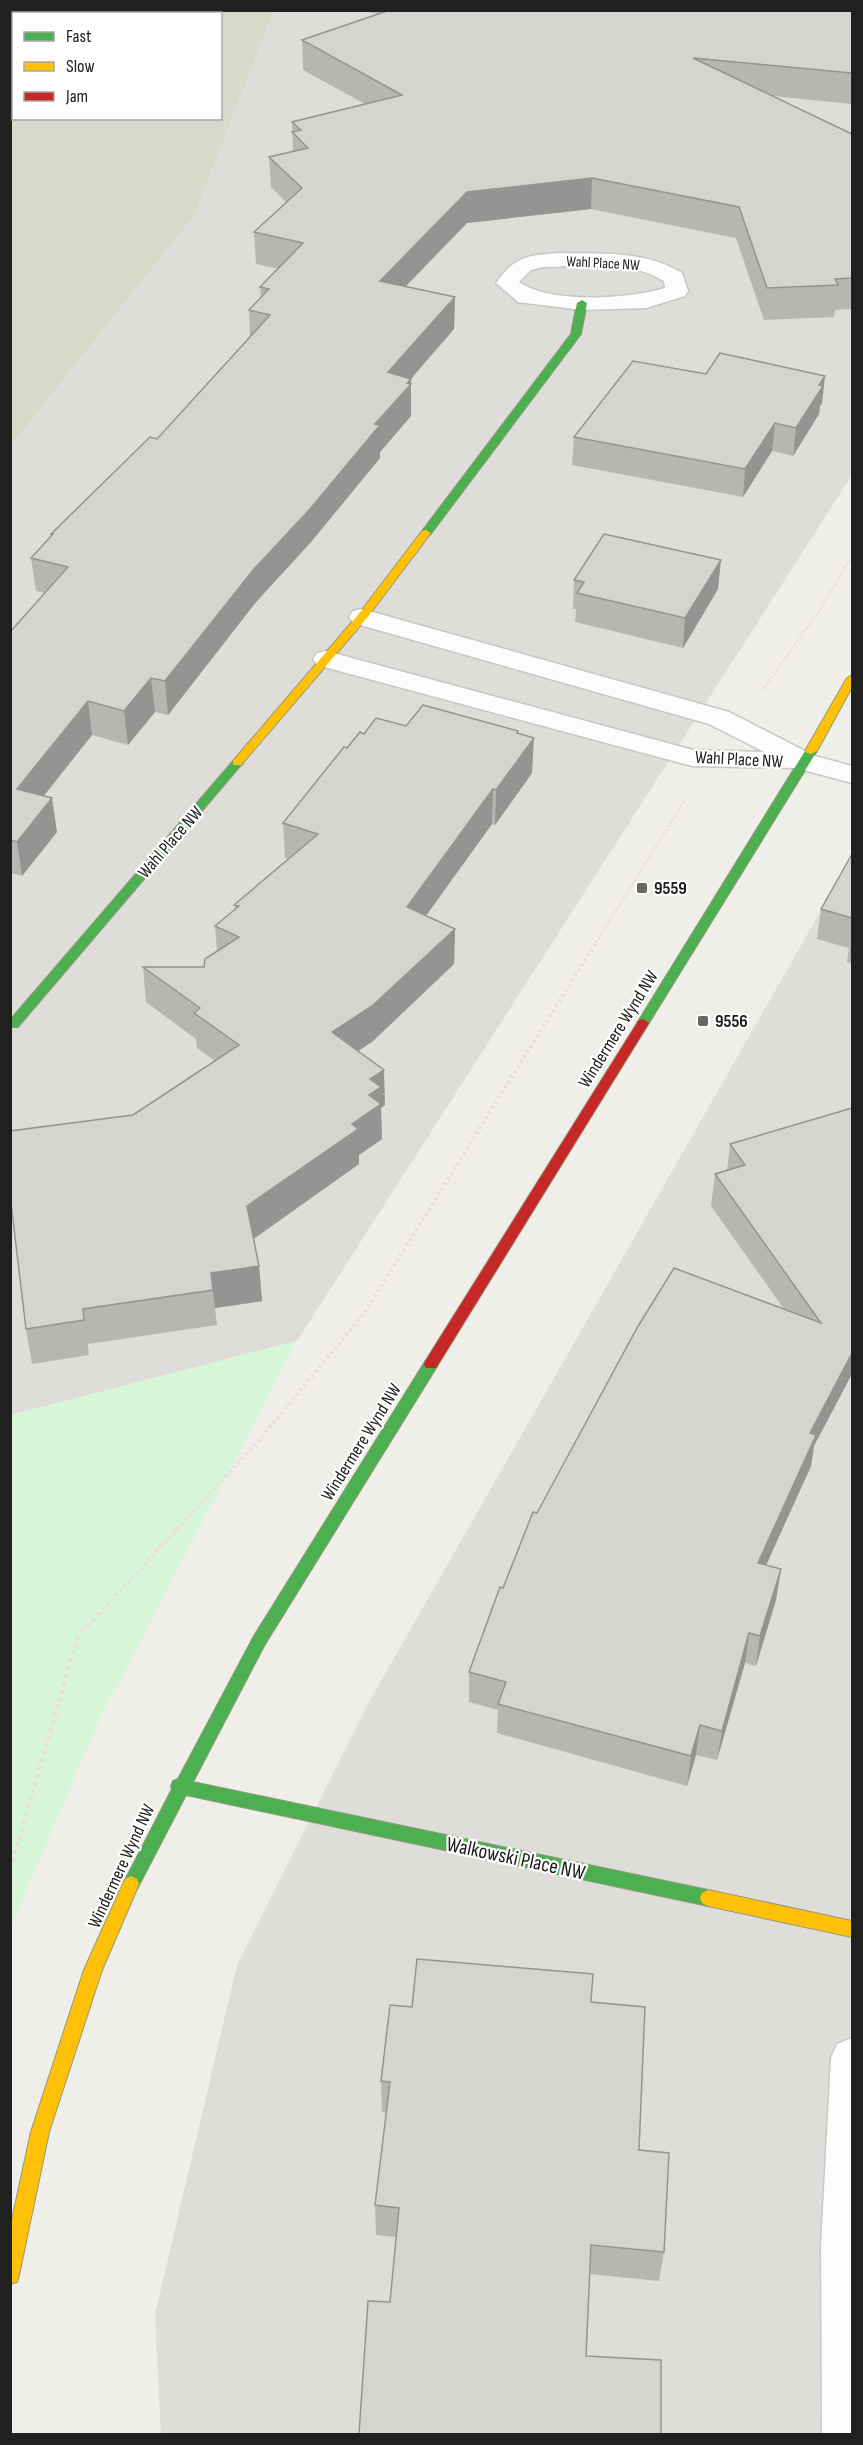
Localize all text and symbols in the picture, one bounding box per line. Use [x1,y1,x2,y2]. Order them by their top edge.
legend [12,12,222,120]
text: Fast [66,26,92,47]
text: Slow [66,56,95,77]
text: Jam [65,86,88,107]
street label: Wahl Place NW [566,252,640,275]
street label: Wahl Place NW [694,747,784,772]
street label: Wahl Place NW [134,802,207,882]
place label: 9559 [654,878,687,899]
marker: 9559 [635,881,649,895]
street label: Windermere Wynd NW [574,967,663,1092]
place label: 9556 [715,1011,748,1032]
marker: 9556 [696,1014,710,1028]
street label: Windermere Wynd NW [317,1380,406,1505]
street label: Windermere Wynd NW [84,1801,159,1931]
street label: Walkowski Place NW [444,1832,588,1885]

